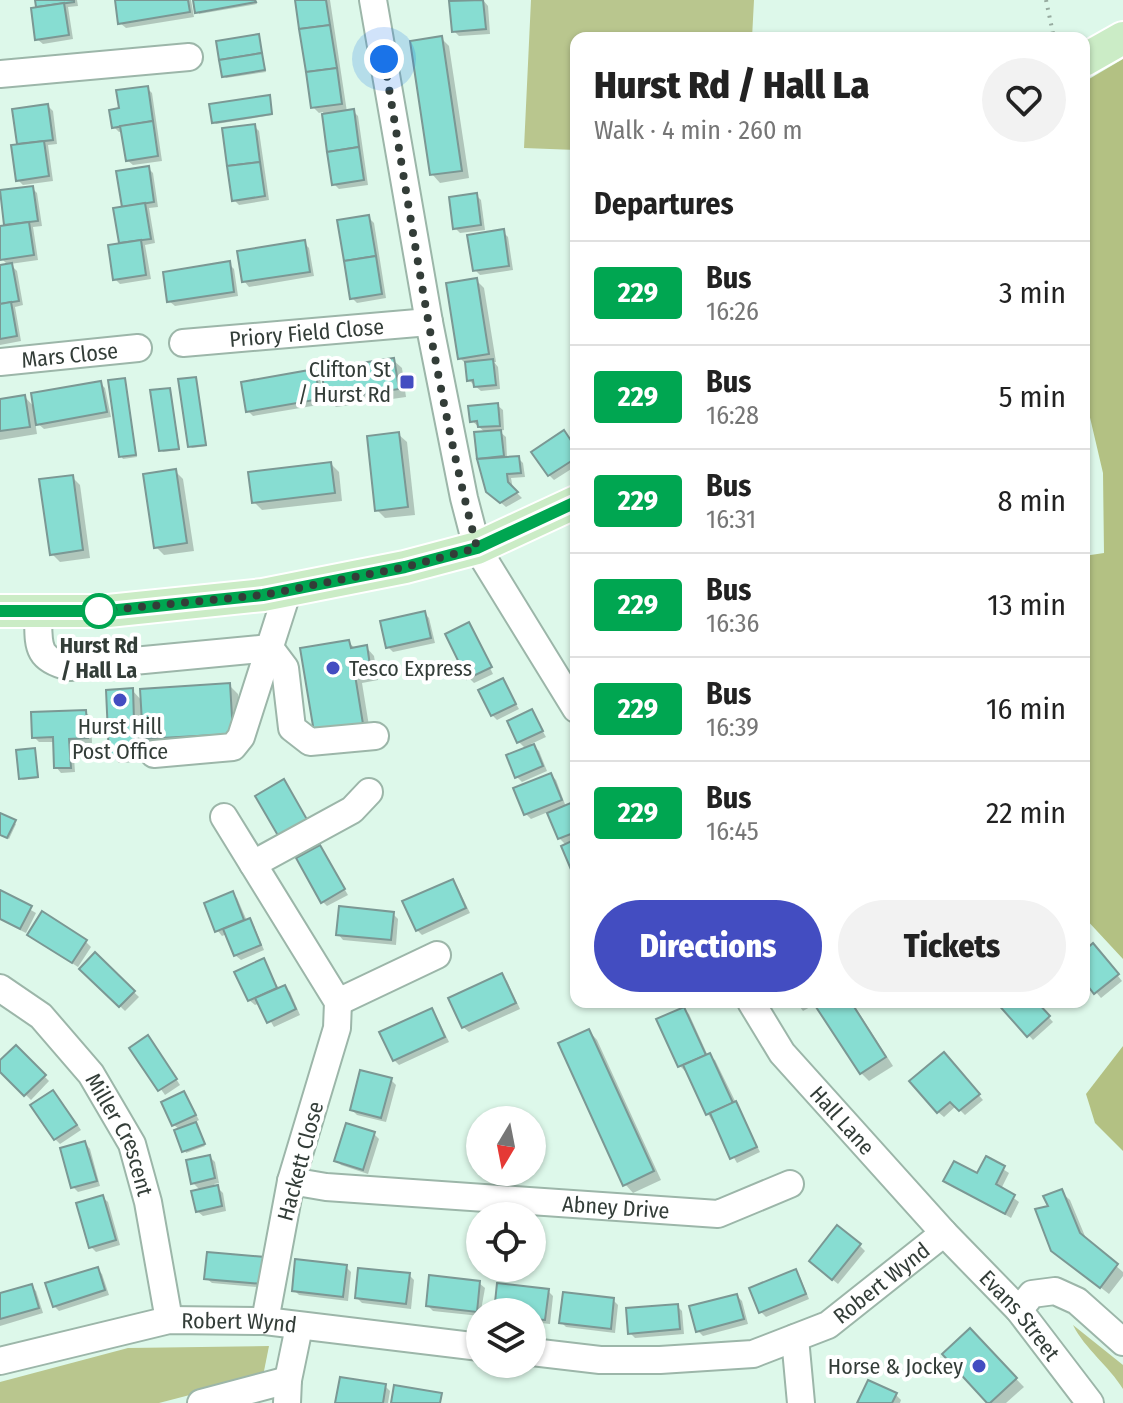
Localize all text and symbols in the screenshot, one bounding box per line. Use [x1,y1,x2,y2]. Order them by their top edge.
your location [364,39,404,79]
button: heart [982,58,1066,142]
text: Hurst Rd / Hall La [594,62,869,108]
text: Walk · 4 min · 260 m [594,115,803,146]
text: Departures [594,186,734,222]
text: Bus [706,260,751,296]
text: 3 min [999,275,1066,311]
text: 229 [618,276,658,309]
text: 16:26 [706,296,759,327]
street label: Priory Field Close [228,313,385,353]
street label: Mars Close [20,337,119,374]
place label: Clifton St / Hurst Rd [298,356,392,408]
text: Bus [706,364,751,400]
marker: Clifton St / Hurst Rd [398,373,416,391]
text: 5 min [999,379,1066,415]
text: 229 [618,380,658,413]
text: 16:28 [706,400,759,431]
text: Bus [706,468,751,504]
text: 8 min [998,483,1066,519]
text: 229 [618,484,658,517]
text: 16:31 [706,504,756,535]
text: Bus [706,572,751,608]
text: 13 min [987,587,1066,623]
text: 229 [618,588,658,621]
marker: Hurst Rd / Hall La [82,594,116,628]
text: 16:36 [706,608,759,639]
place label: Hurst Rd / Hall La [60,632,138,684]
place label: Tesco Express [349,655,472,682]
marker: Tesco Express [324,659,342,677]
text: Bus [706,676,751,712]
marker: Hurst Hill Post Office [111,691,129,709]
text: 16 min [986,691,1066,727]
text: 229 [618,692,658,725]
text: 16:39 [706,712,759,743]
place label: Hurst Hill Post Office [72,713,168,765]
text: Bus [706,780,751,816]
text: 22 min [986,795,1066,831]
text: 229 [618,796,658,829]
text: 16:45 [706,816,759,847]
button: Directions [594,900,822,992]
button: Tickets [838,900,1066,992]
street label: Miller Crescent [79,1068,159,1200]
street label: Hall Lane [804,1080,880,1161]
street label: Hackett Close [272,1098,329,1224]
north arrow [466,1106,546,1186]
map controls [466,1106,546,1378]
street label: Abney Drive [561,1190,670,1225]
button: locate [466,1202,546,1282]
street label: Robert Wynd [828,1237,935,1330]
street label: Evans Street [974,1265,1066,1367]
button: layers [466,1298,546,1378]
street label: Robert Wynd [181,1307,298,1339]
place label: Horse & Jockey [828,1353,963,1380]
marker: Horse & Jockey [970,1357,988,1375]

